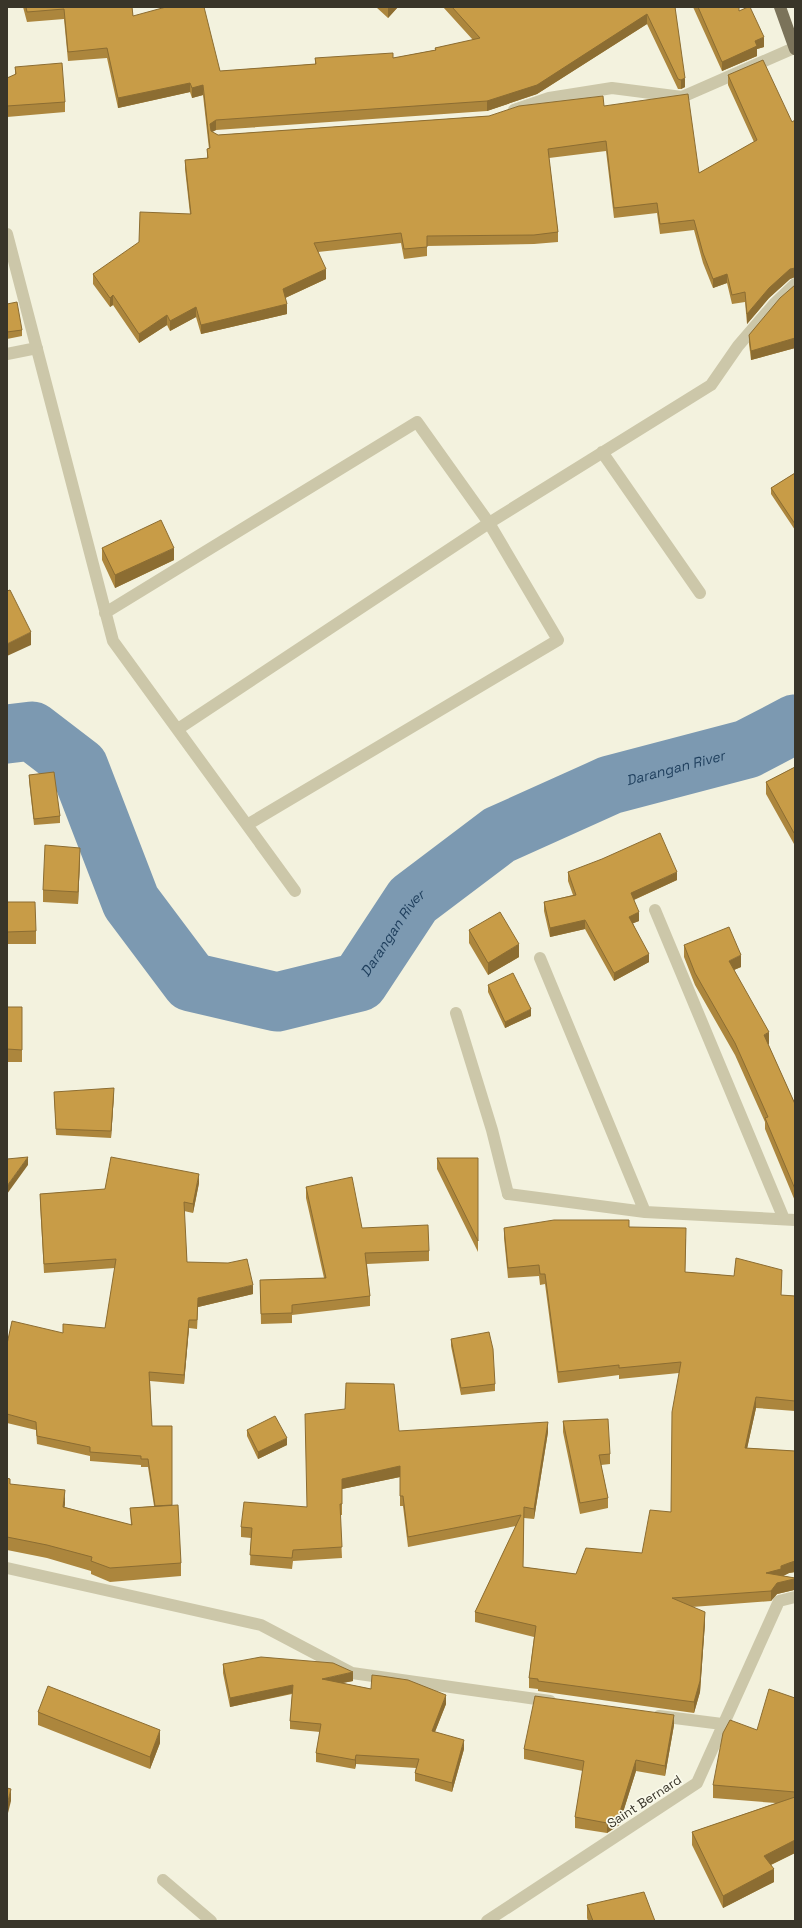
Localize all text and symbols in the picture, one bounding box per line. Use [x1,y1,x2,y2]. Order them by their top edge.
water label: Darangan River [624,746,728,789]
water label: Darangan River [356,885,429,980]
street label: Saint Bernard [604,1771,685,1832]

